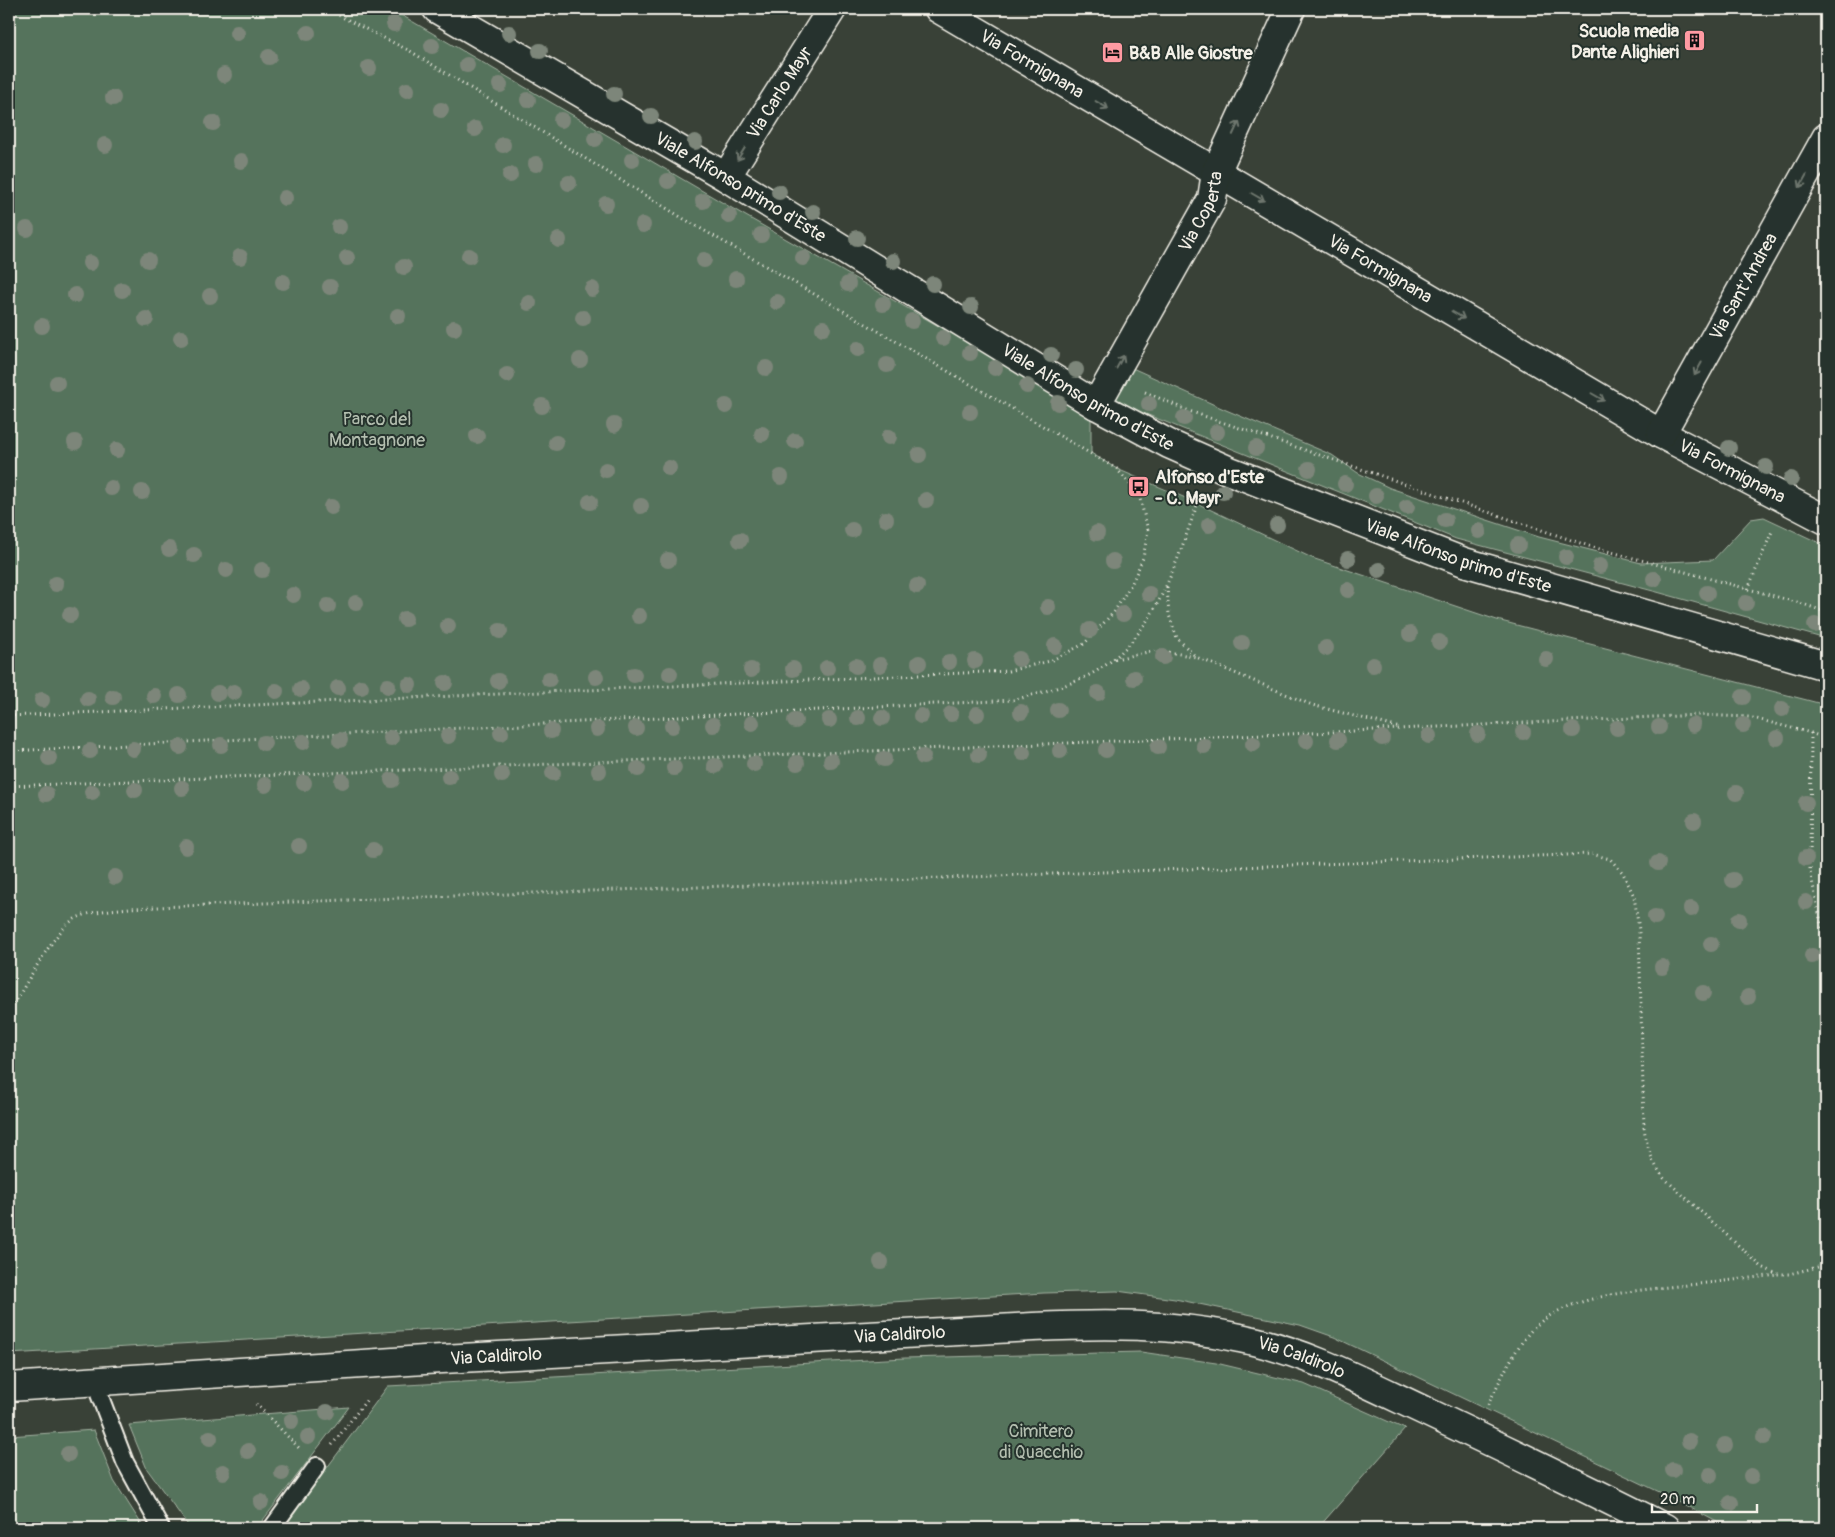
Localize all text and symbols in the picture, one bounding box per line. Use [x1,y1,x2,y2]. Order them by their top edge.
place label: Scuola media Dante Alighieri [1571,20,1680,64]
street label: Via Formignana [976,24,1088,103]
building icon: Scuola media Dante Alighieri [1683,29,1707,53]
street label: Via Carlo Mayr [741,41,818,143]
hotel icon: B&B Alle Giostre [1101,41,1125,65]
place label: B&B Alle Giostre [1129,42,1254,65]
one-way arrow [1094,100,1108,110]
one-way arrow [1232,121,1241,136]
street label: Viale Alfonso primo d'Este [651,127,831,248]
one-way arrow [736,146,746,160]
street label: Via Coperta [1173,170,1227,256]
one-way arrow [1797,173,1807,187]
one-way arrow [1250,192,1265,202]
street label: Via Formignana [1324,229,1437,308]
street label: Via Sant'Andrea [1704,229,1782,344]
one-way arrow [1451,310,1465,320]
street label: Viale Alfonso primo d'Este [997,338,1178,456]
one-way arrow [1115,355,1125,370]
one-way arrow [1693,361,1703,376]
one-way arrow [1591,393,1605,403]
park label: Parco del Montagnone [329,408,425,452]
street label: Via Formignana [1675,434,1789,508]
place label: Alfonso d'Este - C. Mayr [1155,466,1265,510]
bus stop icon: Alfonso d'Este - C. Mayr [1127,475,1151,499]
street label: Viale Alfonso primo d'Este [1362,513,1554,598]
street label: Via Caldirolo [853,1320,946,1348]
street label: Via Caldirolo [1255,1331,1349,1384]
street label: Via Caldirolo [450,1342,543,1370]
park label: Cimitero di Quacchio [999,1420,1083,1464]
scale bar [1652,1482,1758,1514]
text: 20 m [1660,1490,1695,1509]

